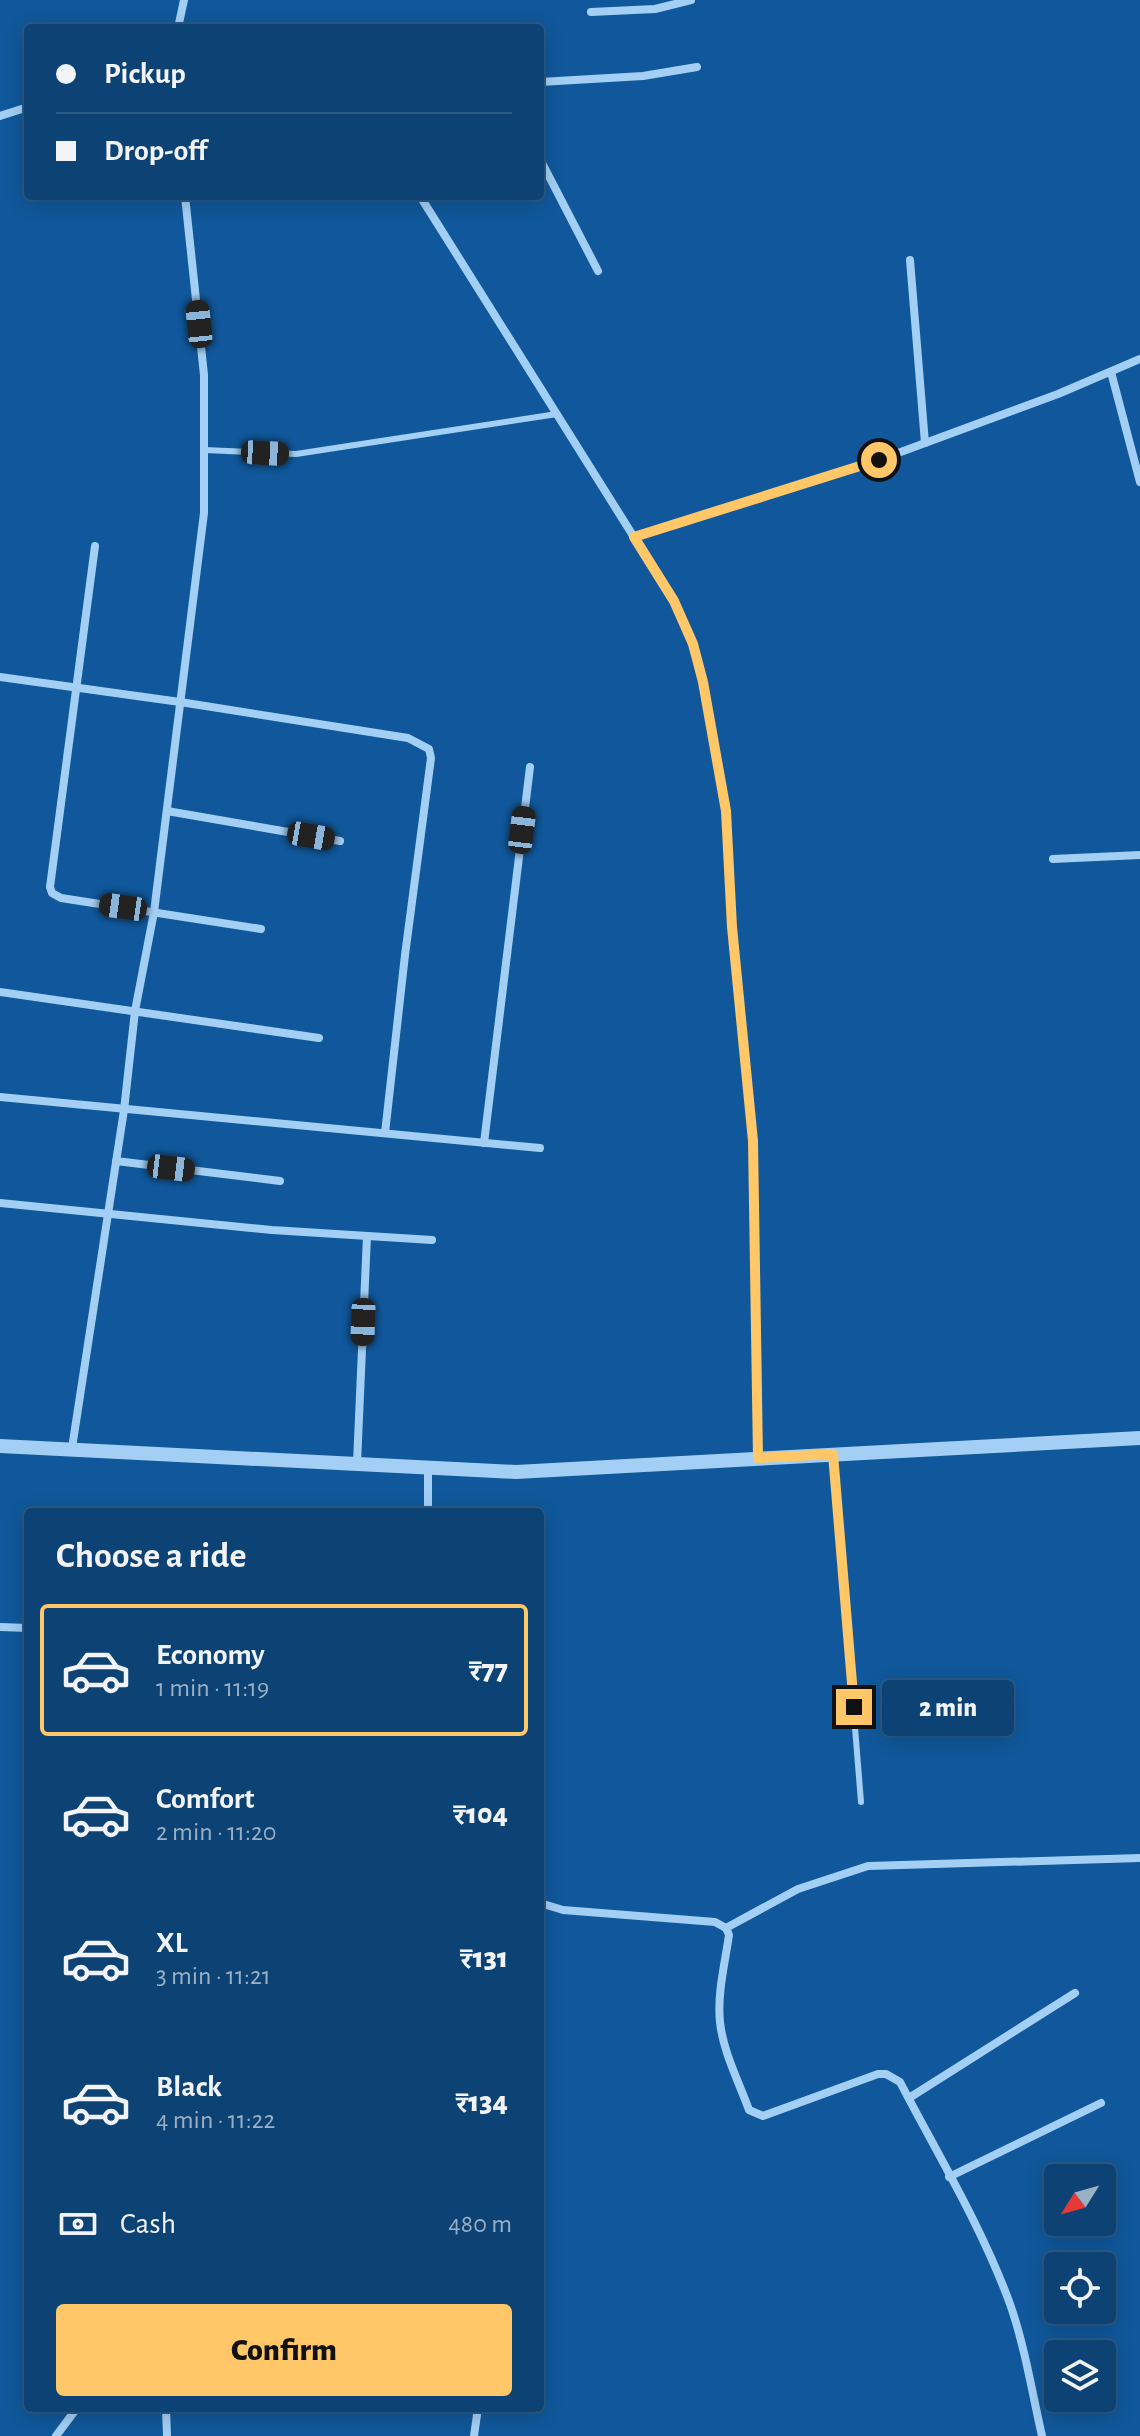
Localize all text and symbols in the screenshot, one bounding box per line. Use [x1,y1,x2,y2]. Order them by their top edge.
text: Pickup [104,59,186,89]
text: Drop-off [104,136,207,166]
car [185,299,213,349]
car [240,440,290,466]
route start [861,442,897,478]
car [507,805,537,855]
car [285,820,337,852]
car [98,892,148,922]
car [146,1153,196,1183]
car [350,1298,376,1346]
text: Choose a ride [56,1538,246,1574]
icon: car [60,1634,132,1706]
text: Economy [156,1640,265,1670]
text: ₹77 [469,1655,508,1685]
text: 1 min · 11:19 [156,1675,269,1701]
callout: 2 min [882,1679,1014,1735]
route end [836,1689,872,1725]
text: 2 min [919,1695,977,1721]
icon: car [60,1778,132,1850]
text: Comfort [156,1784,255,1814]
text: ₹104 [453,1799,508,1829]
text: 2 min · 11:20 [156,1819,277,1845]
icon: car [60,1922,132,1994]
text: XL [156,1928,188,1958]
text: ₹131 [460,1943,508,1973]
text: 3 min · 11:21 [156,1963,271,1989]
icon: car [60,2066,132,2138]
text: Black [156,2072,222,2102]
text: ₹134 [455,2087,508,2117]
text: 4 min · 11:22 [156,2107,275,2133]
north arrow [1044,2164,1116,2236]
map controls [1044,2164,1116,2412]
icon: cash [56,2202,100,2246]
text: Cash [120,2209,176,2239]
text: 480 m [448,2211,512,2237]
button: locate [1044,2252,1116,2324]
button: Confirm [56,2304,512,2396]
button: layers [1044,2340,1116,2412]

